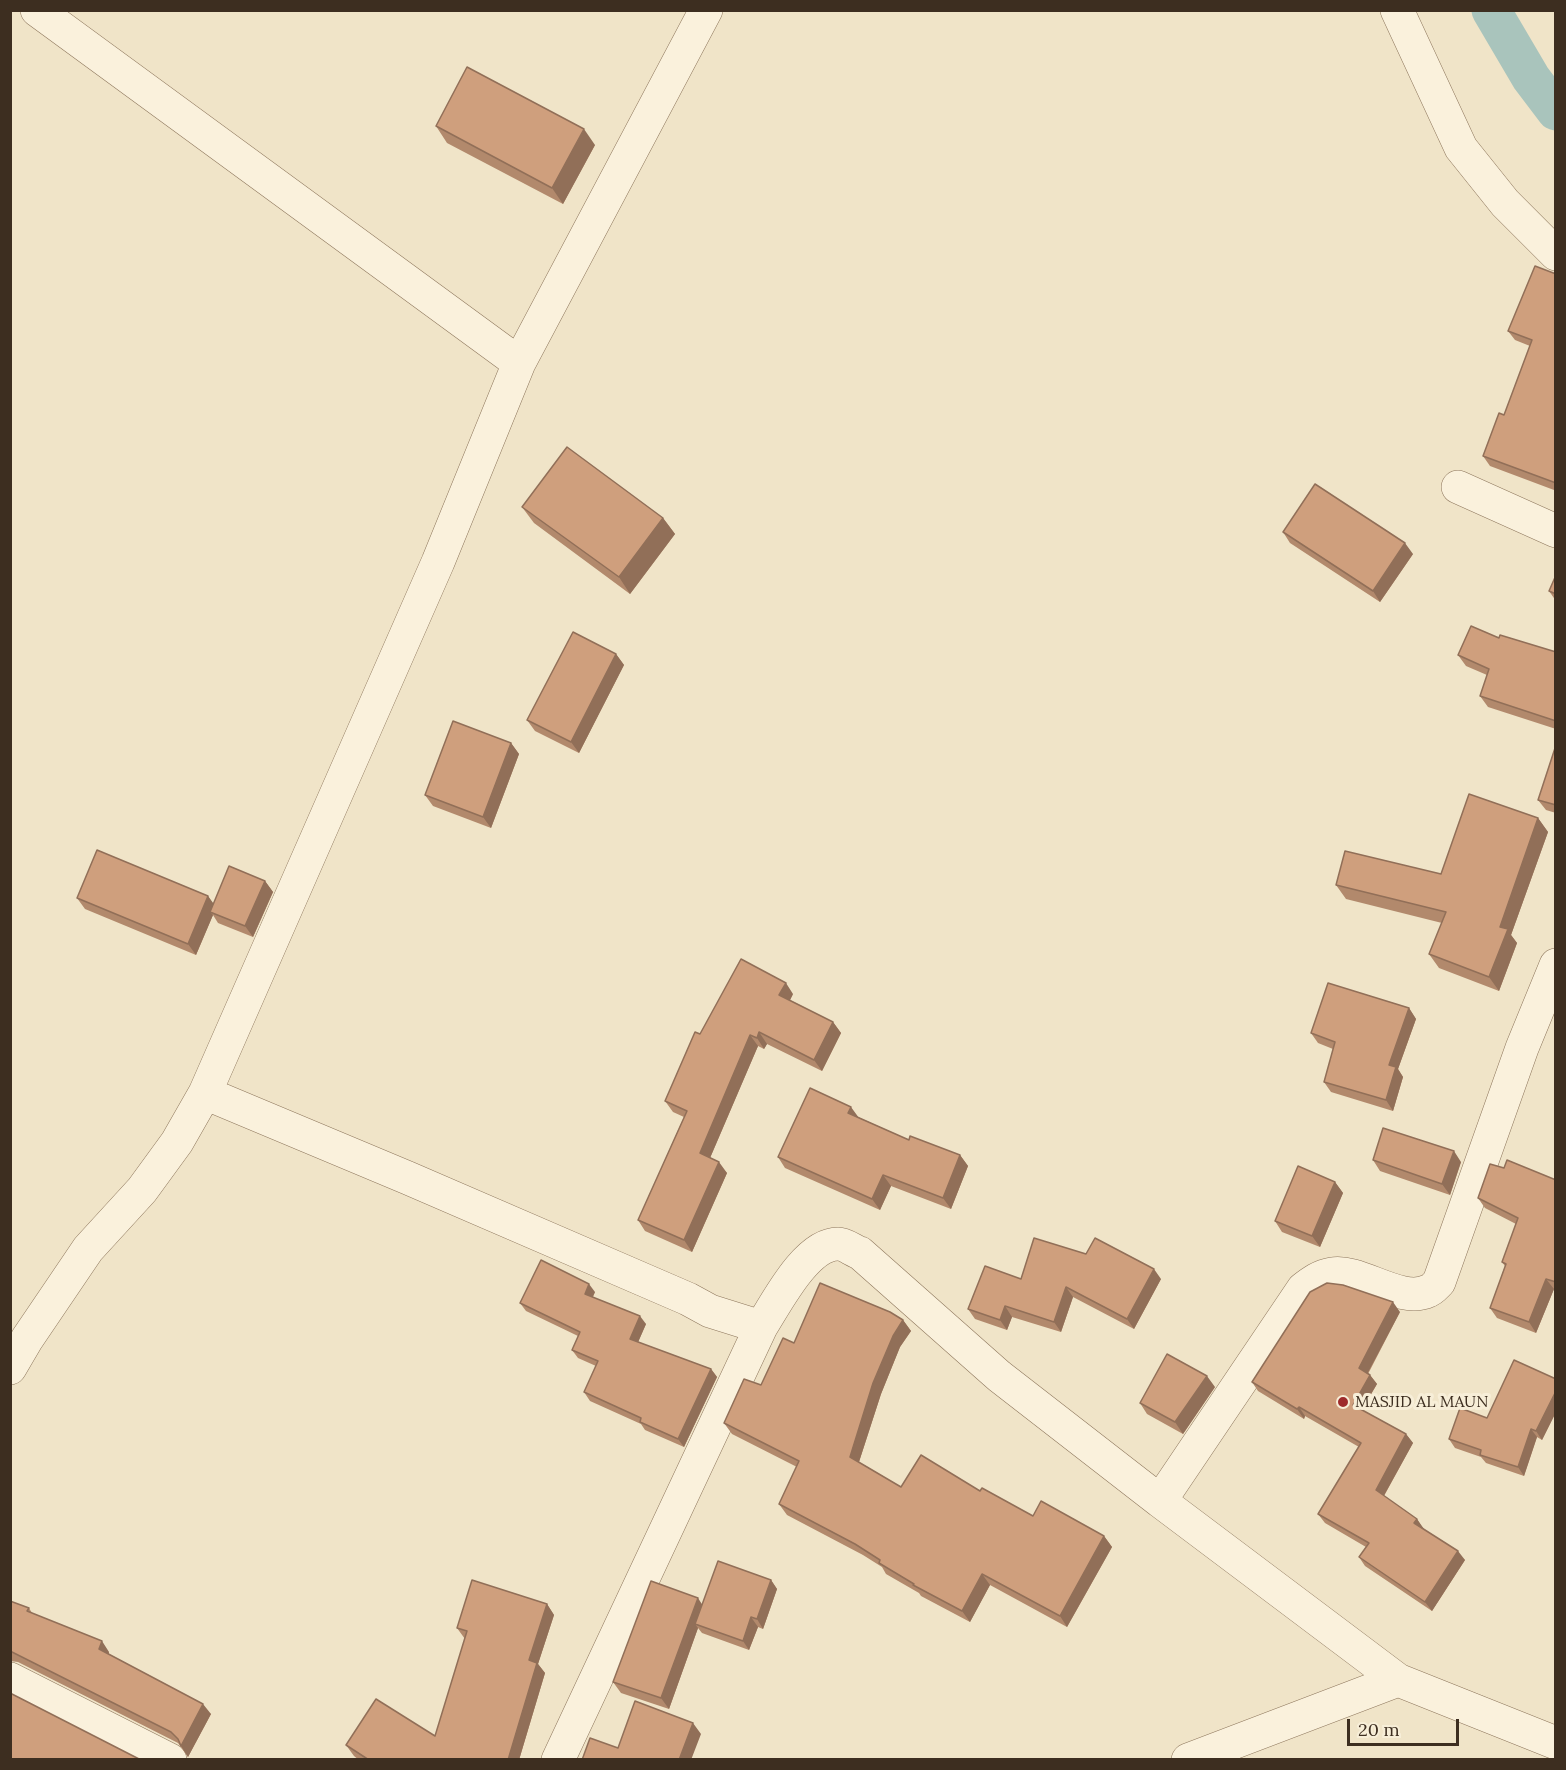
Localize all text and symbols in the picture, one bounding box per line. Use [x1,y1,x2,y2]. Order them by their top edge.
place label: MASJID AL MAUN [1355,1392,1488,1412]
marker: MASJID AL MAUN [1336,1395,1350,1409]
scale bar [1350,1707,1462,1745]
text: 20 m [1358,1718,1400,1741]

